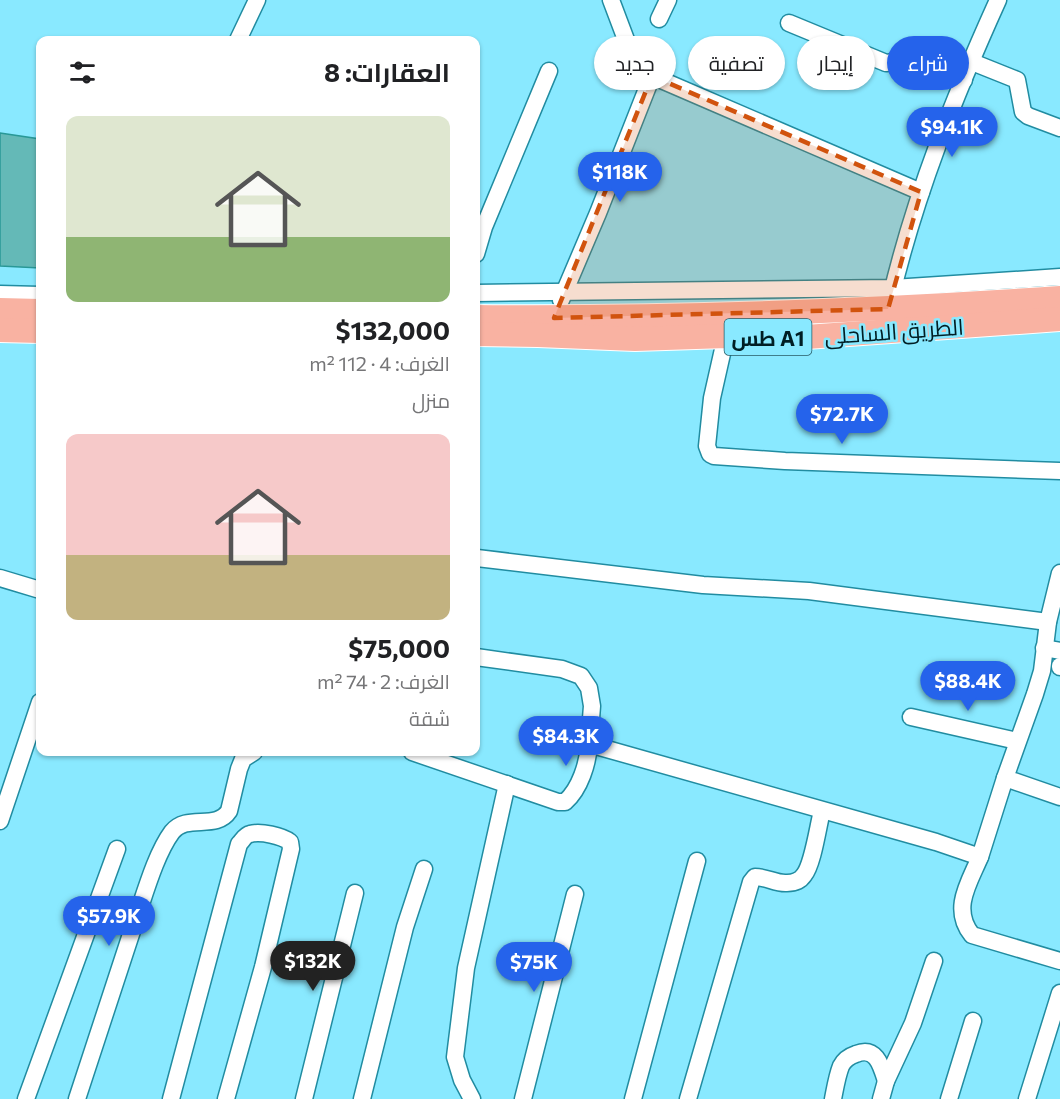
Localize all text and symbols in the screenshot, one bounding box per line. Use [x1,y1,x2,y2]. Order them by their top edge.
chip: جديد [594,36,676,90]
chip: تصفية [688,36,785,90]
chip: إيجار [797,36,875,90]
chip: شراء [887,36,969,90]
icon: filters [66,56,99,89]
text: العقارات: 8 [324,56,450,87]
pin: $94.1K [903,107,1001,158]
text: $94.1K [921,114,983,138]
pin: $118K [578,152,662,203]
icon: home [204,155,312,263]
text: $118K [592,159,648,183]
street label: الطريق الساحلى [824,313,965,350]
text: $132,000 [336,314,450,345]
road number: طس A1 [724,319,812,355]
text: الغرف: 4 · 112 m² [309,351,450,375]
text: منزل [412,388,450,412]
pin: $72.7K [793,394,891,445]
text: $72.7K [810,401,874,425]
icon: home [204,473,312,581]
text: $75,000 [348,632,450,663]
pin: $88.4K [919,661,1017,712]
text: $88.4K [934,668,1002,692]
text: الغرف: 2 · 74 m² [317,669,450,693]
text: شقة [409,706,450,730]
pin: $84.3K [517,716,615,767]
text: $84.3K [533,723,599,747]
pin: $57.9K [60,896,158,947]
text: $57.9K [77,903,141,927]
pin: $132K [271,941,355,992]
pin: $75K [498,942,570,993]
text: $132K [284,948,342,972]
text: $75K [510,949,558,973]

